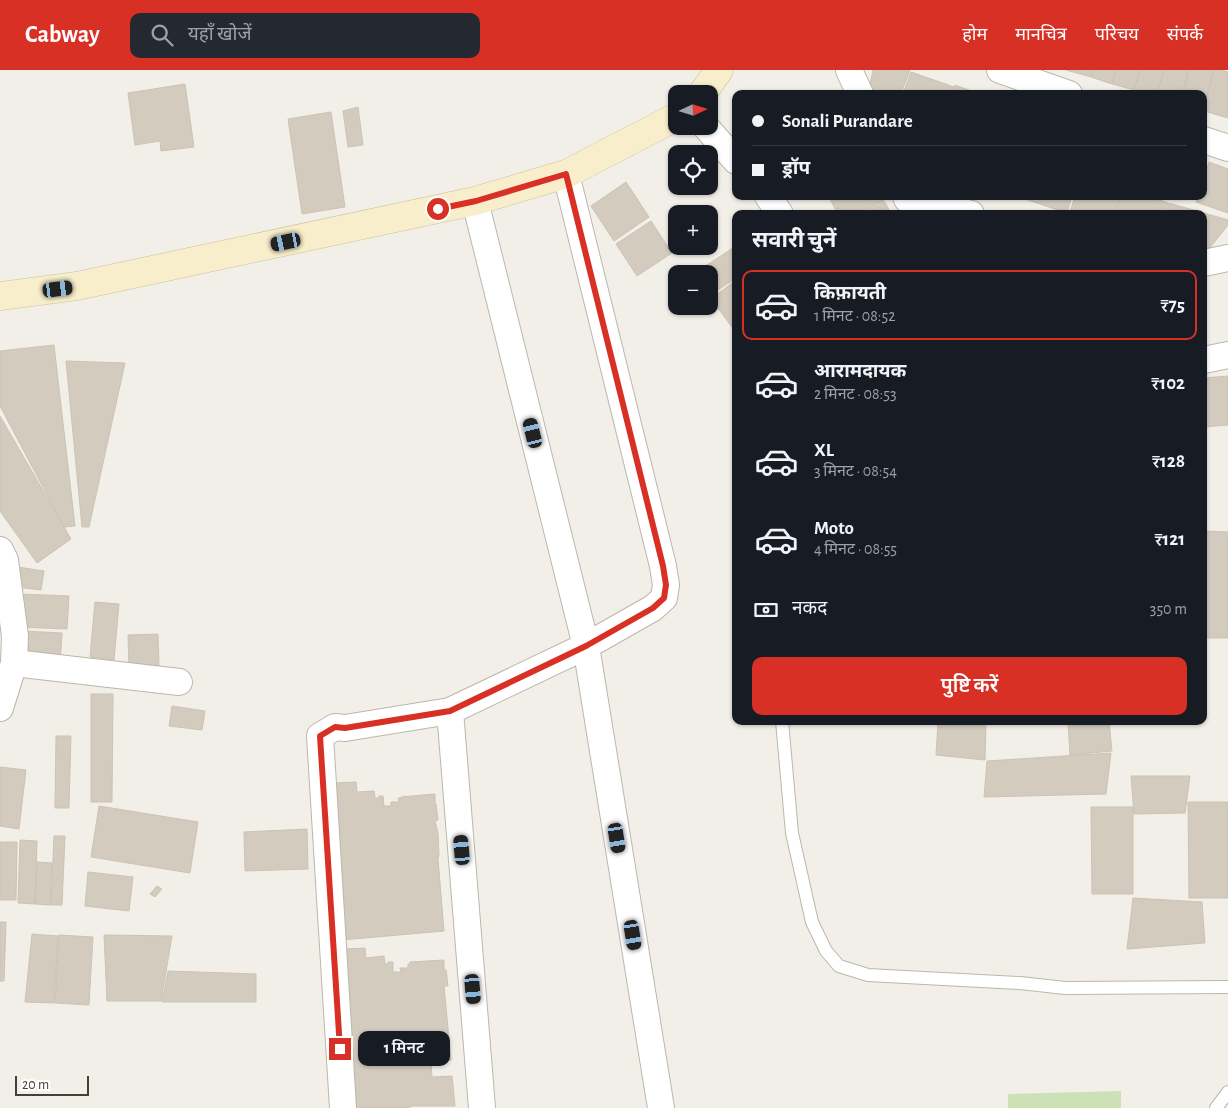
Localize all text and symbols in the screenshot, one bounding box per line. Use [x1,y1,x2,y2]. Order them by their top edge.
search box [130,13,480,58]
icon: search [148,21,176,49]
text: Cabway [25,23,100,47]
text: यहाँ खोजें [188,25,252,44]
text: होम [962,26,987,44]
text: मानचित्र [1015,26,1067,44]
text: परिचय [1095,26,1139,44]
text: संपर्क [1167,26,1203,44]
north arrow [668,85,718,135]
map controls [668,85,718,315]
text: Sonali Purandare [782,112,913,131]
button: locate [668,145,718,195]
text: ड्रॉप [782,159,810,178]
route start [427,198,449,220]
button: + [668,205,718,255]
text: सवारी चुनें [752,229,836,251]
car [269,232,302,252]
button: − [668,265,718,315]
car [42,280,73,298]
icon: car [754,283,799,328]
text: किफ़ायती [814,284,886,303]
text: ₹75 [1161,296,1185,315]
text: 1 मिनट · 08:52 [814,308,895,324]
icon: car [754,361,799,406]
text: आरामदायक [814,362,906,381]
text: ₹102 [1151,374,1185,393]
text: 2 मिनट · 08:53 [814,386,897,402]
car [522,417,543,449]
icon: car [754,439,799,484]
text: XL [814,441,834,460]
text: ₹128 [1152,452,1185,471]
text: 3 मिनट · 08:54 [814,463,897,479]
icon: car [754,517,799,562]
text: Moto [814,519,854,538]
text: ₹121 [1154,530,1185,549]
text: 4 मिनट · 08:55 [814,541,897,557]
icon: cash [752,596,780,624]
text: नकद [792,599,827,618]
text: 350 m [1150,601,1187,617]
button: पुष्टि करें [752,657,1187,715]
car [607,822,626,854]
car [453,834,470,866]
car [623,919,642,951]
car [464,973,481,1005]
callout: 1 मिनट [358,1032,450,1066]
route end [329,1038,351,1060]
text: 1 मिनट [384,1040,424,1056]
scale bar [15,1073,89,1096]
text: 20 m [22,1078,49,1092]

